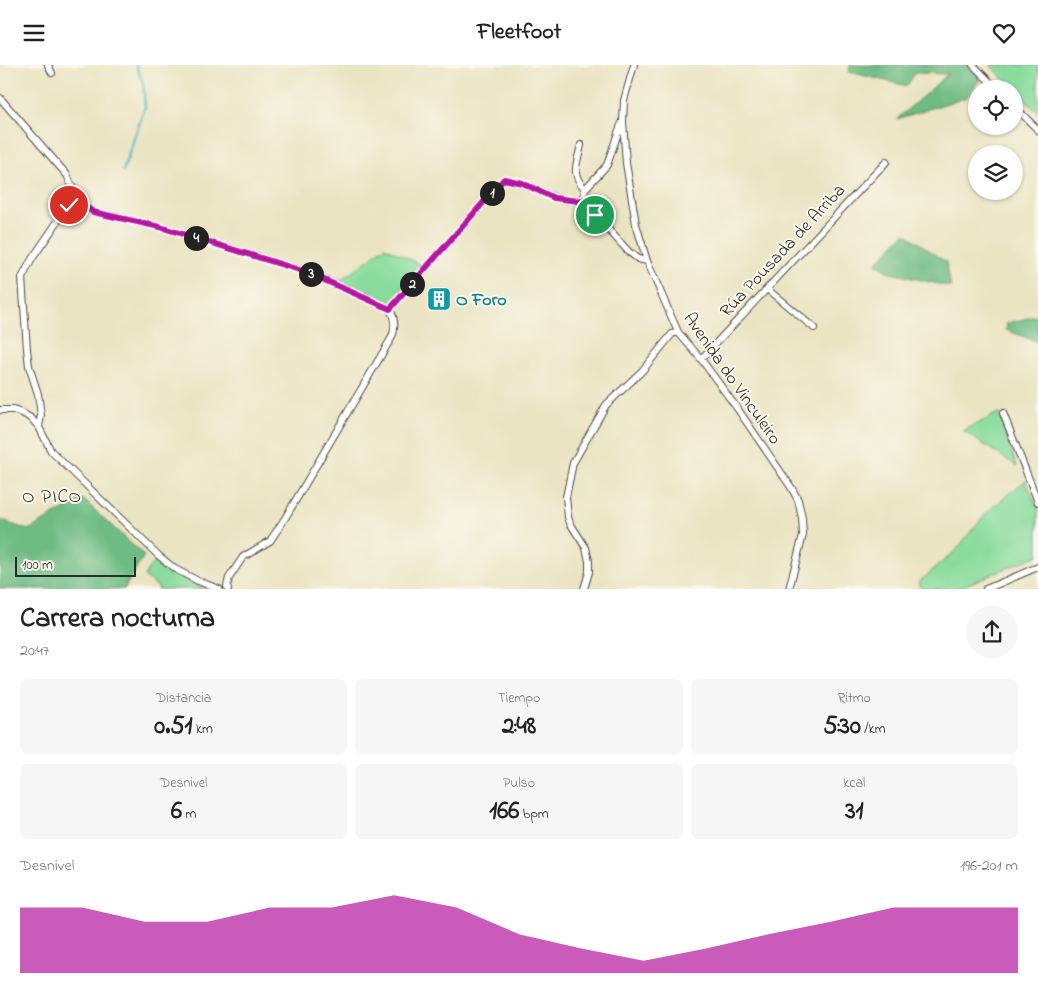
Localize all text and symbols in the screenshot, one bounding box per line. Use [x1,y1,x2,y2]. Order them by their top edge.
text: Fleetfoot [477,17,561,49]
icon: menu [20,19,48,47]
icon: heart [990,19,1018,47]
map controls [968,80,1023,200]
button: locate [968,80,1023,135]
button: layers [968,145,1023,200]
street label: Rúa Pousada de Arriba [715,179,852,324]
pin: 1 [480,181,504,205]
text: 1 [490,183,495,204]
pin [48,184,90,226]
icon: check [55,191,83,219]
pin [574,194,616,236]
icon: arrive [581,201,609,229]
pin: 4 [184,225,208,251]
text: 4 [194,228,199,249]
pin: 3 [298,261,324,287]
text: 3 [309,264,314,285]
pin: 2 [400,271,424,297]
text: 2 [409,274,416,295]
building icon: O Foro [426,286,452,312]
place label: O Foro [456,288,507,314]
street label: Avenida do Vinculeiro [676,308,787,451]
district label: O PICO [22,484,82,511]
scale bar [15,554,136,577]
text: 100 m [22,555,53,576]
text: Carrera nocturna [20,599,215,640]
button: share [966,606,1018,658]
text: 20:47 [20,639,49,663]
text: Distancia [156,688,211,709]
text: Tiempo [498,688,540,709]
text: Ritmo [838,688,871,709]
text: 0.51 [154,709,192,745]
text: 2:48 [502,709,536,745]
text: 5:30 [823,709,861,745]
text: km [192,719,213,740]
text: /km [861,719,886,740]
text: Desnivel [160,773,207,794]
text: Pulso [503,773,535,794]
text: kcal [843,773,865,794]
text: 6 [171,794,182,830]
text: 166 [489,794,519,830]
text: 31 [845,794,863,830]
text: m [182,804,196,825]
text: bpm [519,804,549,825]
text: Desnivel [20,854,74,878]
text: 196–201 m [960,854,1018,878]

